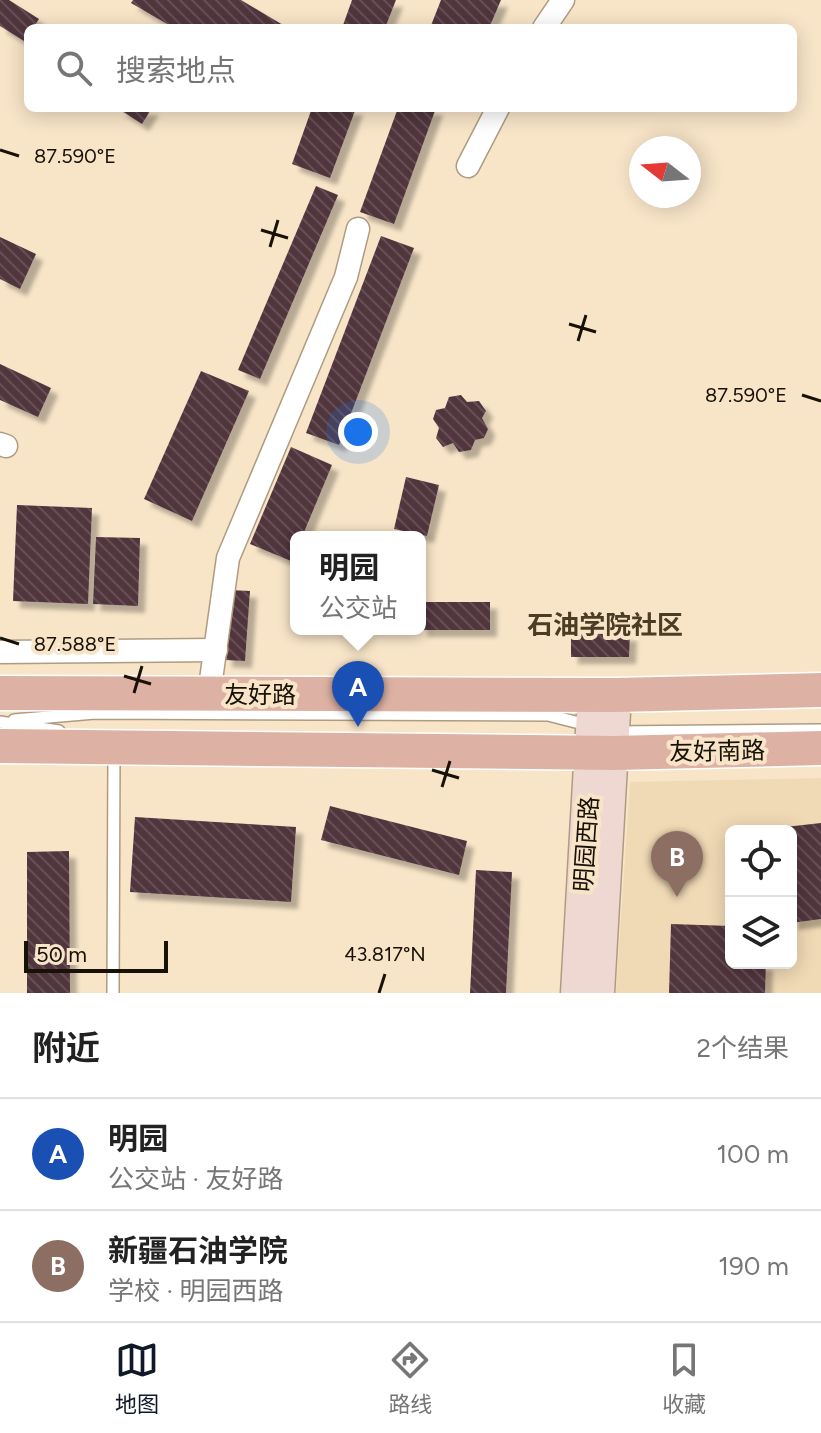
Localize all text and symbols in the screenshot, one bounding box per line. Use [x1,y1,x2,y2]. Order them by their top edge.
search box [24,24,797,112]
icon: search [52,46,96,90]
text: 搜索地点 [116,52,236,89]
north arrow [629,136,701,208]
text: 87.590°E [34,144,116,168]
text: 87.590°E [705,383,787,407]
your location [338,412,378,452]
popup [290,531,426,635]
text: 明园 [319,549,379,586]
text: 公交站 [319,592,397,624]
district label: 石油学院社区 [527,609,683,641]
text: 87.588°E [34,632,116,656]
pin: A [332,661,384,727]
street label: 友好路 [224,680,296,709]
street label: 友好南路 [669,736,765,766]
street label: 明园西路 [568,795,604,893]
map controls [725,825,797,969]
button: locate [725,825,797,897]
pin: B [651,831,703,897]
button: layers [725,897,797,969]
scale bar [24,937,168,973]
text: 50 m [36,941,87,968]
text: 43.817°N [344,942,426,966]
text: 附近 [32,1028,100,1069]
text: 2个结果 [696,1032,789,1064]
text: 明园 [108,1120,168,1157]
text: A [49,1138,67,1170]
text: 100 m [716,1138,789,1170]
text: 公交站 · 友好路 [108,1163,283,1195]
text: 新疆石油学院 [108,1232,288,1269]
text: B [50,1250,66,1282]
text: 190 m [718,1250,789,1282]
text: 学校 · 明园西路 [108,1275,283,1307]
tab: 地图 [115,1338,159,1418]
tab: 路线 [388,1338,432,1418]
tab: 收藏 [662,1338,706,1418]

